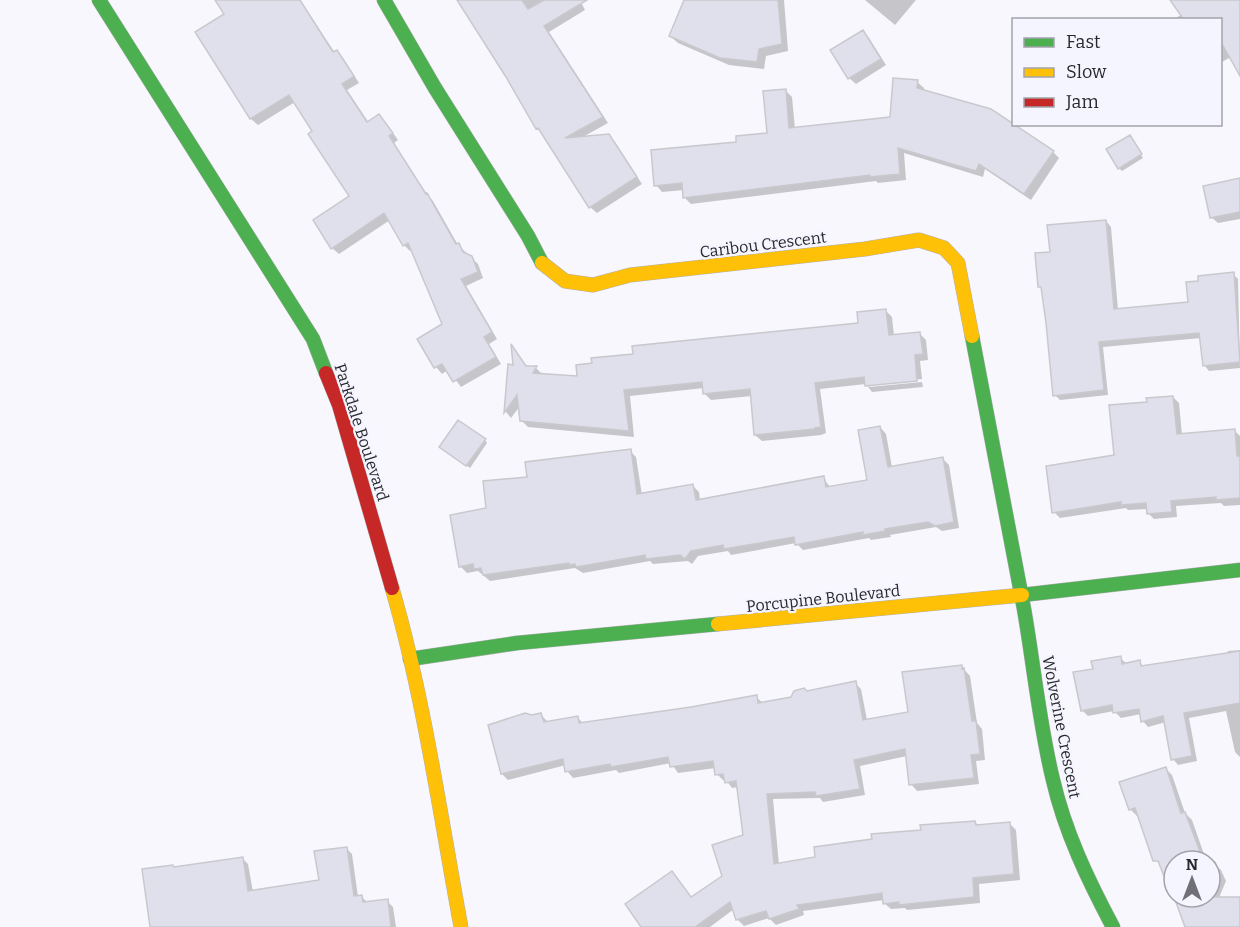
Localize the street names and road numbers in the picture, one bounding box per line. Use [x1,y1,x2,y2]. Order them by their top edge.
street label: Caribou Crescent [699,227,828,262]
street label: Parkdale Boulevard [330,361,393,504]
street label: Porcupine Boulevard [745,581,902,616]
street label: Wolverine Crescent [1038,654,1085,800]

